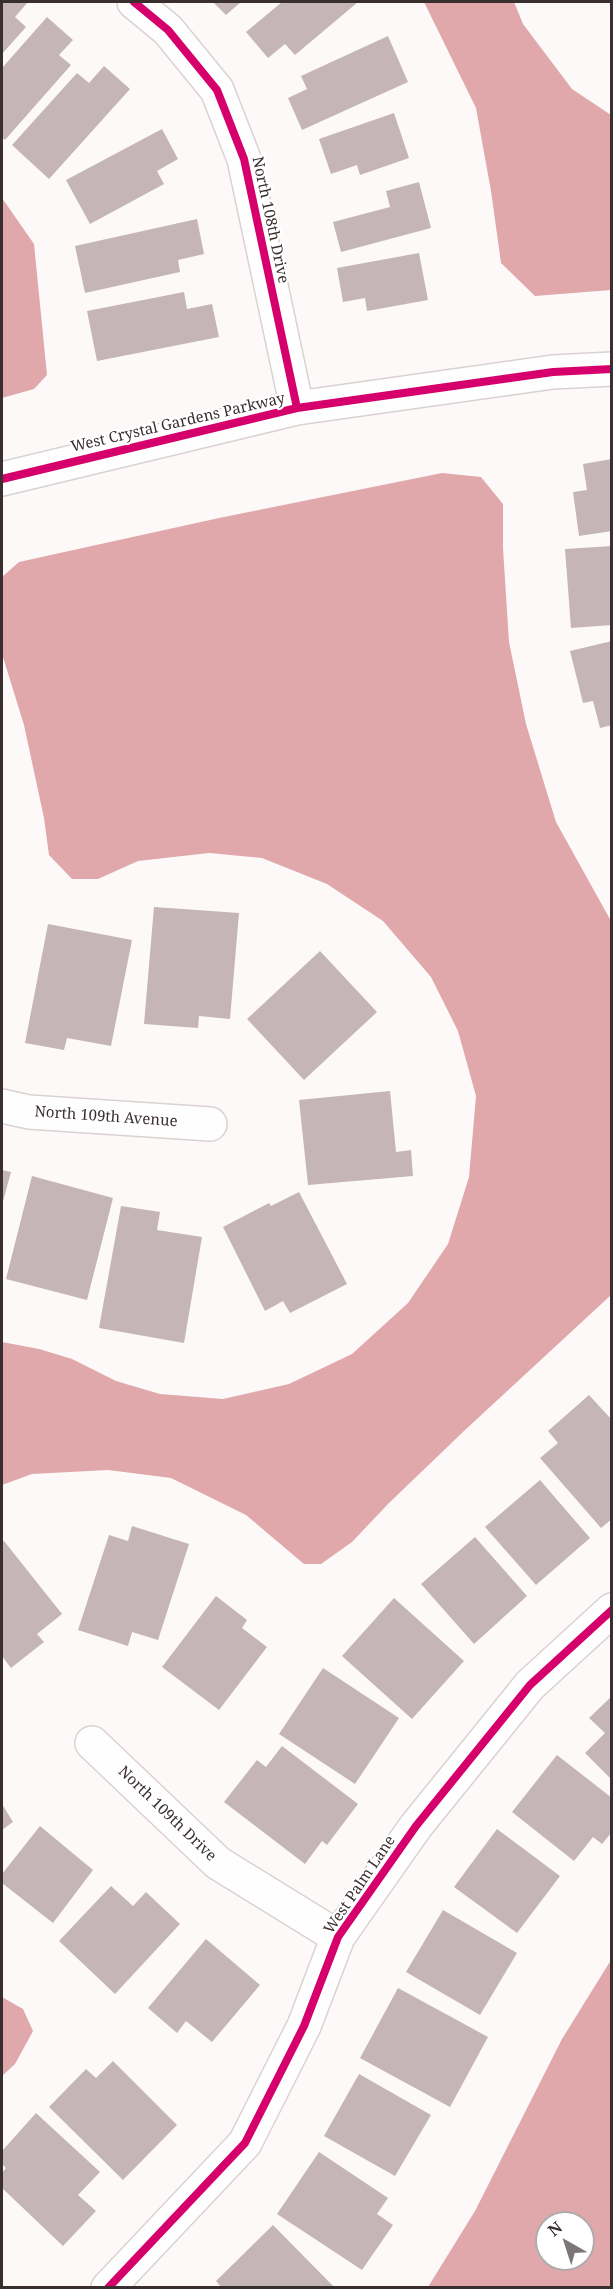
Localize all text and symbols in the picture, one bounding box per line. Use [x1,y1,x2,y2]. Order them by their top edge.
street label: North 108th Drive [248,155,292,285]
street label: West Crystal Gardens Parkway [69,390,287,456]
street label: North 109th Avenue [34,1103,178,1131]
street label: North 109th Drive [114,1763,220,1865]
street label: West Palm Lane [321,1833,399,1937]
north arrow [535,2211,595,2271]
text: N [543,2216,567,2241]

